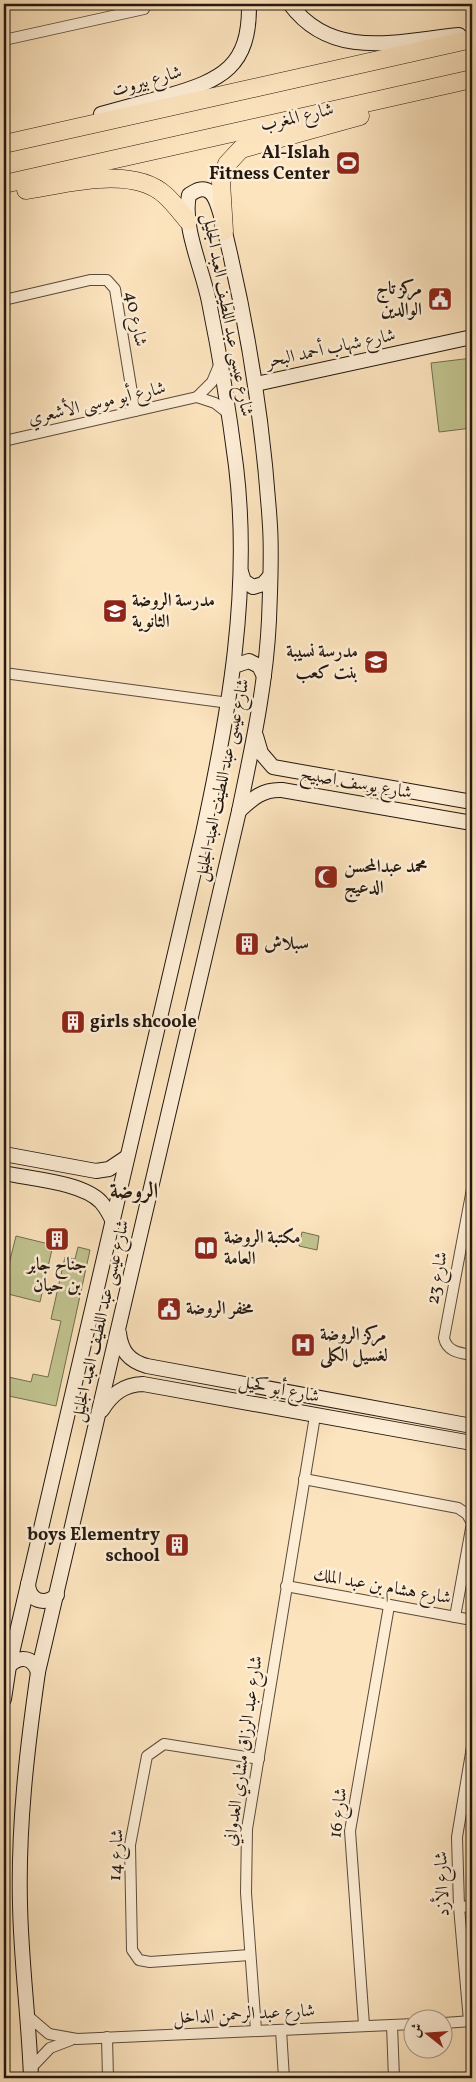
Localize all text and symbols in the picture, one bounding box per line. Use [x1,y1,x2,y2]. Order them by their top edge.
street label: شارع بيروت [109,60,185,105]
street label: شارع المغرب [258,97,336,140]
place label: Al-Islah Fitness Center [209,141,330,187]
sports icon: Al-Islah Fitness Center [335,150,361,176]
street label: شارع عيسى عبد اللطيف العبد الجليل [194,211,259,419]
place label: مركز تاج الوالدين [376,277,422,323]
public building icon: مركز تاج الوالدين [427,286,453,312]
street label: شارع 40 [116,289,153,349]
street label: شارع شهاب أحمد البحر [262,321,398,376]
street label: شارع أبو موسى الأشعري [25,374,169,433]
place label: مدرسة الروضة الثانوية [132,589,215,635]
school or university icon: مدرسة الروضة الثانوية [102,598,128,624]
place label: مدرسة نسيبة بنت كعب [286,640,358,686]
school or university icon: مدرسة نسيبة بنت كعب [363,649,389,675]
street label: شارع عيسى عبد اللطيف العبد الجليل [189,676,258,884]
street label: شارع يوسف اصبيح [298,762,414,808]
place label: محمد عبدالمحسن الدعيج [344,855,427,903]
mosque icon: محمد عبدالمحسن الدعيج [313,864,339,890]
building icon: سبلاش [234,931,260,957]
place label: سبلاش [264,932,309,957]
building icon: girls shcoole [60,1009,86,1035]
place label: girls shcoole [90,1010,197,1035]
district label: الروضة [110,1177,158,1208]
street label: شارع عيسى عبد اللطيف العبد الجليل [66,1218,137,1425]
building icon: جناح جابر بن حيان [44,1226,70,1252]
place label: مكتبة الروضة العامة [224,1226,300,1272]
library icon: مكتبة الروضة العامة [193,1235,219,1261]
street label: شارع 23 [421,1250,456,1307]
place label: جناح جابر بن حيان [25,1253,87,1299]
public building icon: مخفر الروضة [156,1296,182,1322]
place label: مخفر الروضة [186,1297,254,1322]
place label: مركز الروضة لغسيل الكلى [319,1323,388,1369]
hospital icon: مركز الروضة لغسيل الكلى [290,1332,316,1358]
street label: شارع أبو كحيل [236,1368,322,1411]
place label: boys Elementry school [27,1523,160,1569]
building icon: boys Elementry school [164,1532,190,1558]
street label: شارع هشام بن عبد الملك [311,1563,453,1613]
street label: شارع عبد الرزاق مشاري العدواني [218,1654,271,1848]
street label: شارع 16 [323,1786,356,1840]
street label: شارع 14 [103,1828,132,1882]
street label: شارع الأزد [427,1851,458,1917]
street label: شارع عبد الرحمن الداخل [172,1999,316,2032]
north arrow [404,2010,454,2060]
text: ش [406,2021,428,2040]

